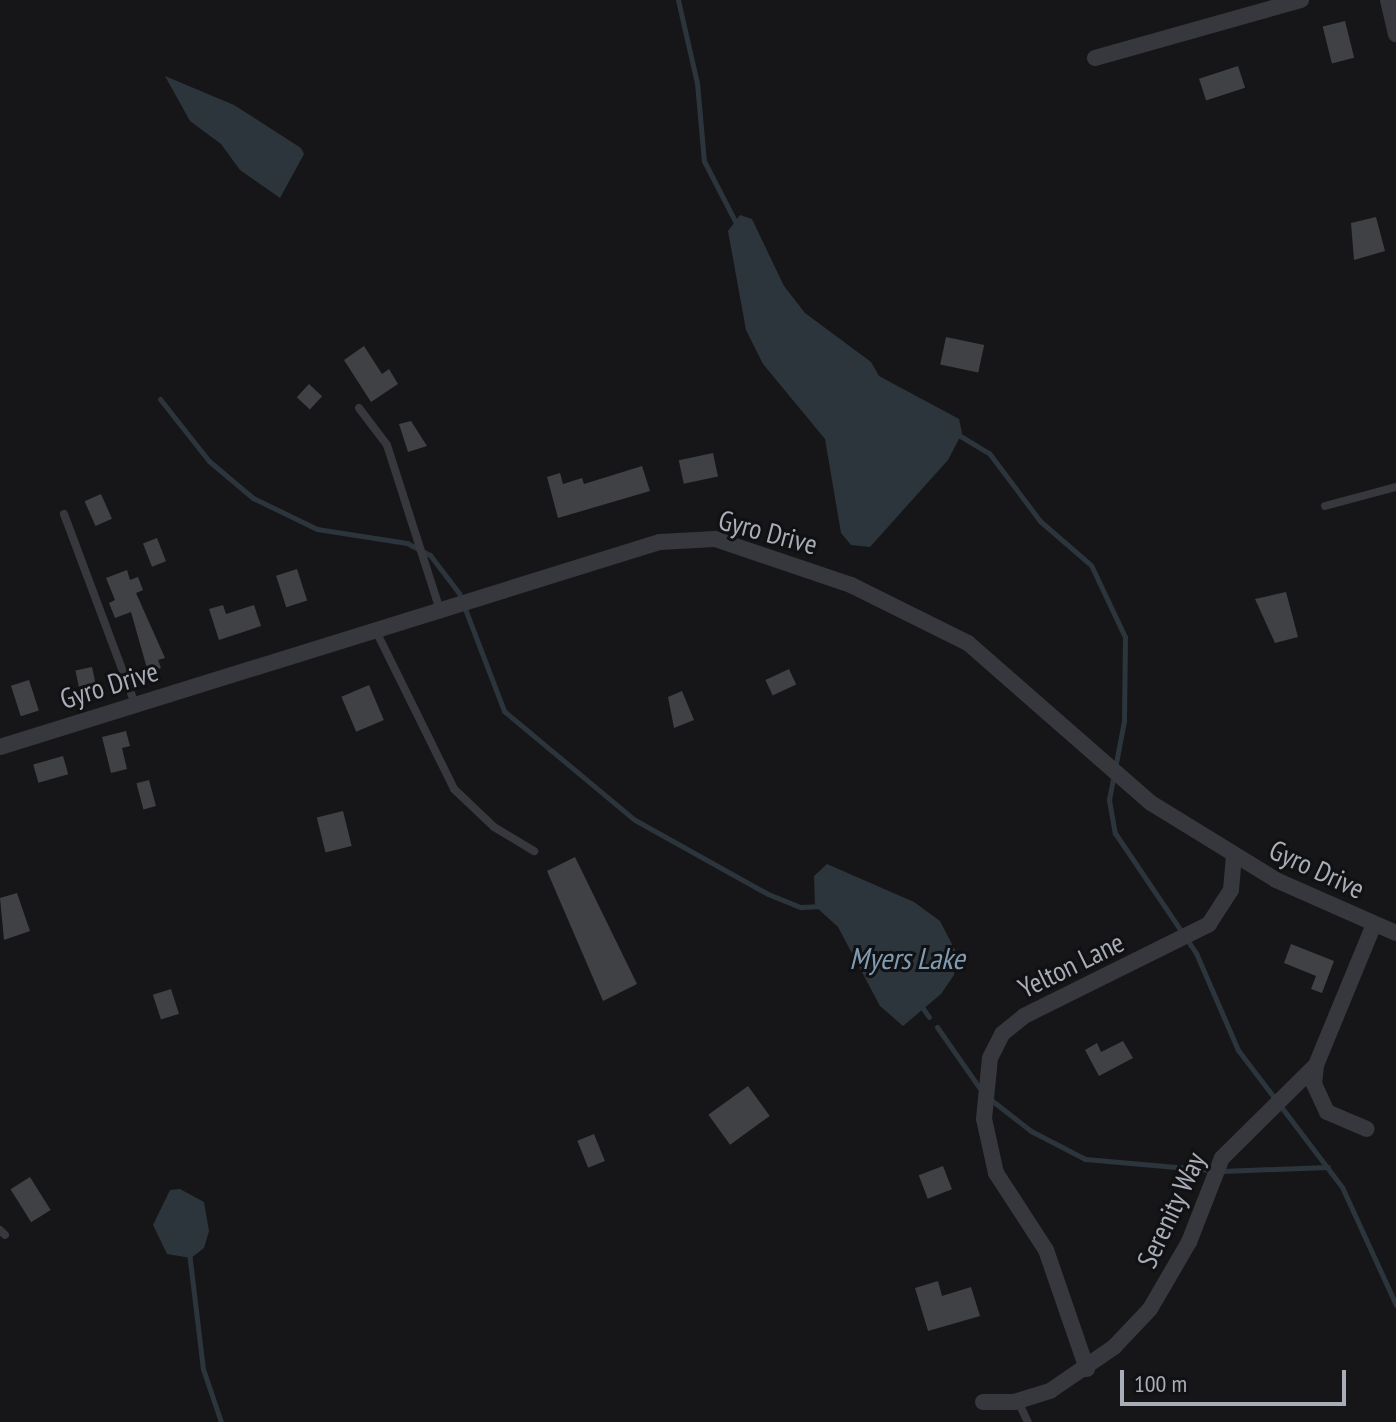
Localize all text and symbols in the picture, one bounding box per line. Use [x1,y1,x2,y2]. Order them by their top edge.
street label: Gyro Drive [715,503,821,561]
street label: Gyro Drive [56,654,162,716]
street label: Gyro Drive [1264,832,1370,906]
street label: Yelton Lane [1013,925,1129,1005]
water label: Myers Lake [849,940,965,976]
street label: Serenity Way [1129,1146,1213,1274]
scale bar [1124,1354,1350,1404]
text: 100 m [1134,1368,1187,1399]

